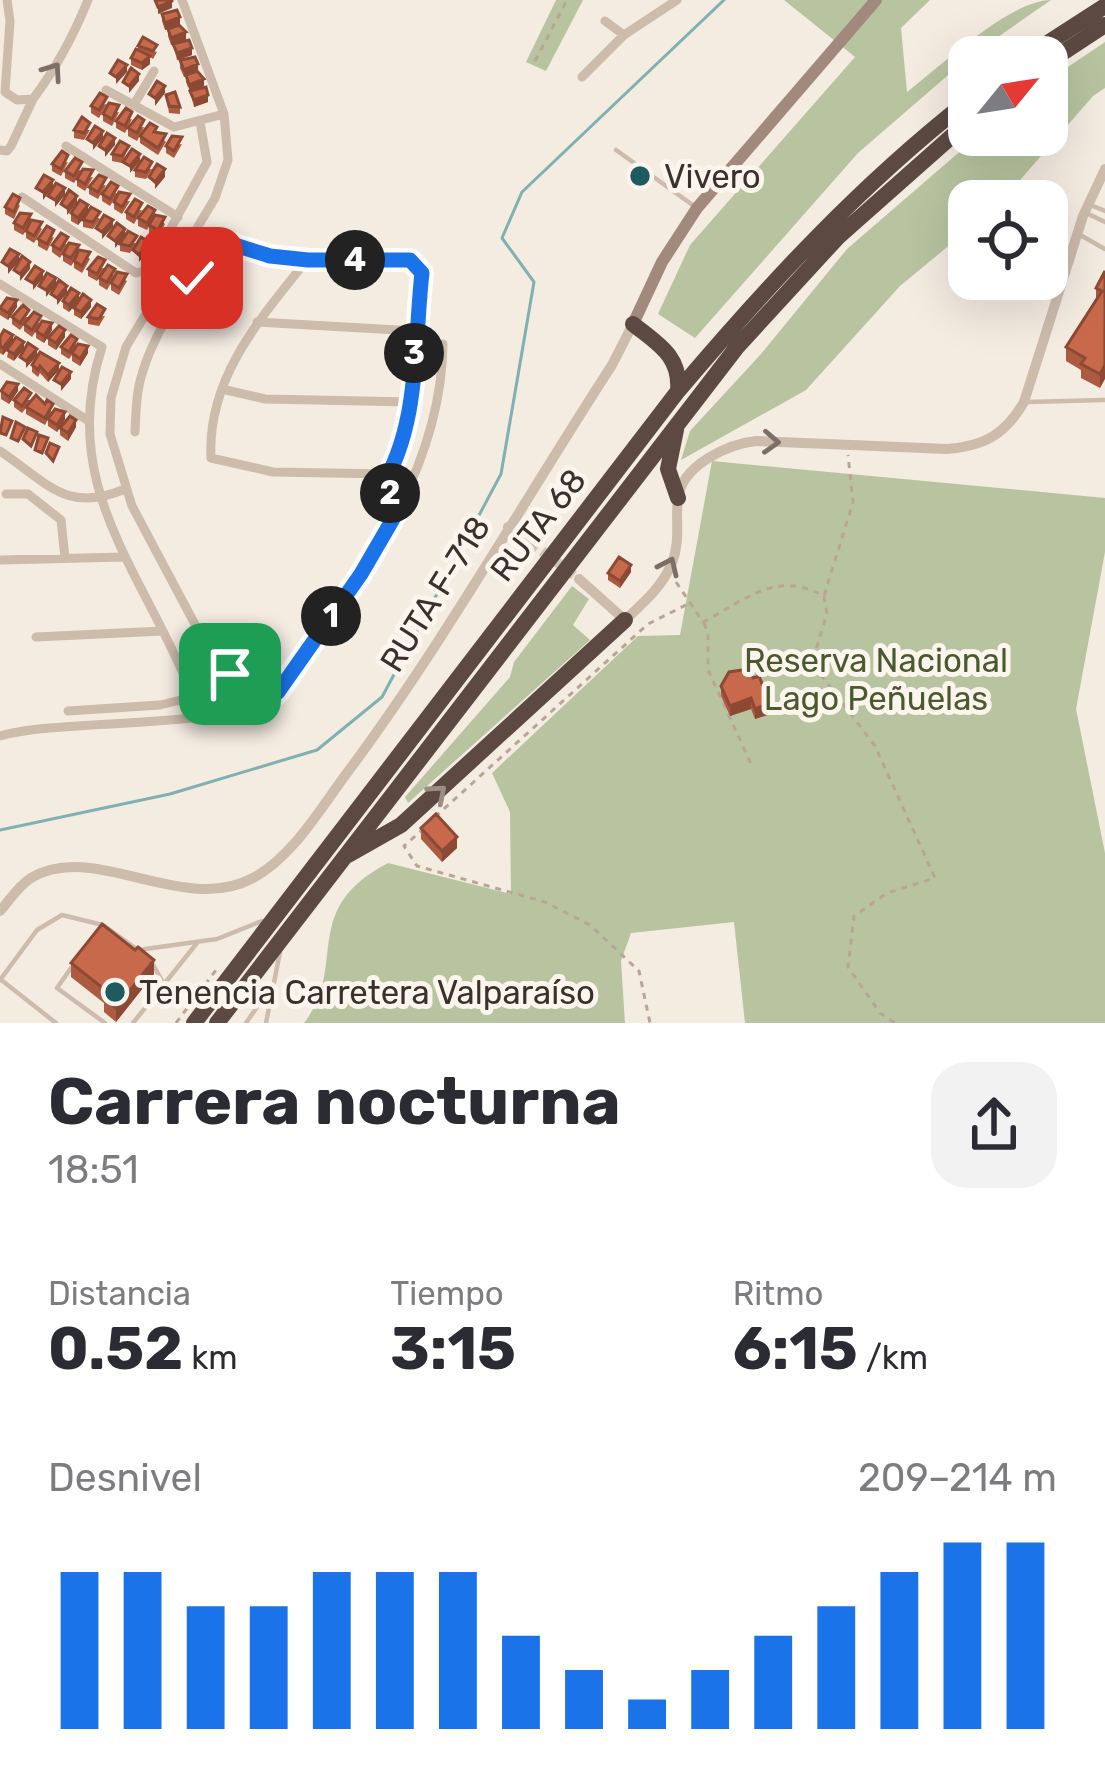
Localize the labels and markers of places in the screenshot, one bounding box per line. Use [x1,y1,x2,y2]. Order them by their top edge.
place label: Vivero [664,157,761,196]
marker: Vivero [627,163,653,189]
pin [141,227,243,329]
pin: 4 [325,230,385,290]
pin: 3 [384,323,444,383]
pin: 2 [360,463,420,523]
pin: 1 [301,586,361,646]
pin [179,623,281,725]
place label: Tenencia Carretera Valparaíso [139,973,595,1012]
marker: Tenencia Carretera Valparaíso [102,979,128,1005]

